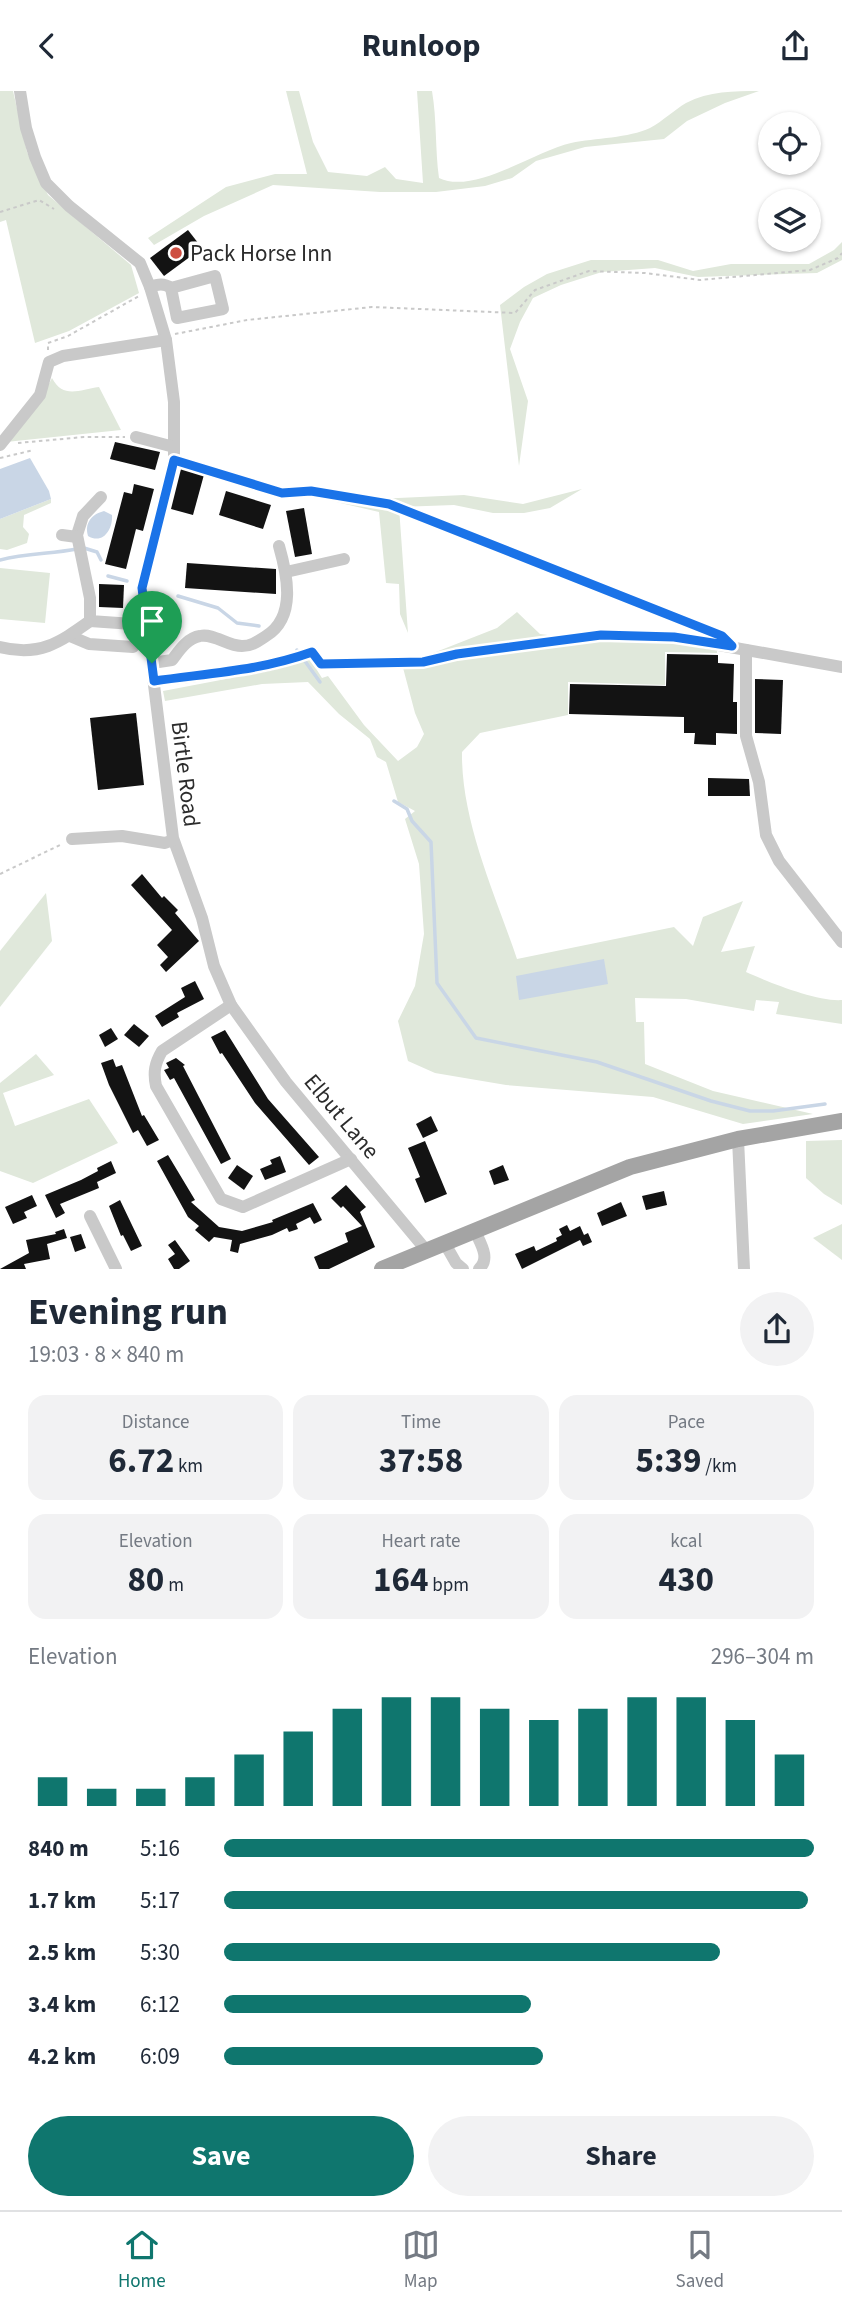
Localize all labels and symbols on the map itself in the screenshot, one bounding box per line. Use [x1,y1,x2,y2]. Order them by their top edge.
place label: Pack Horse Inn [190,237,332,270]
marker: Pack Horse Inn [168,245,184,261]
pin [122,591,182,663]
street label: Birtle Road [163,719,208,829]
street label: Elbut Lane [296,1067,387,1166]

